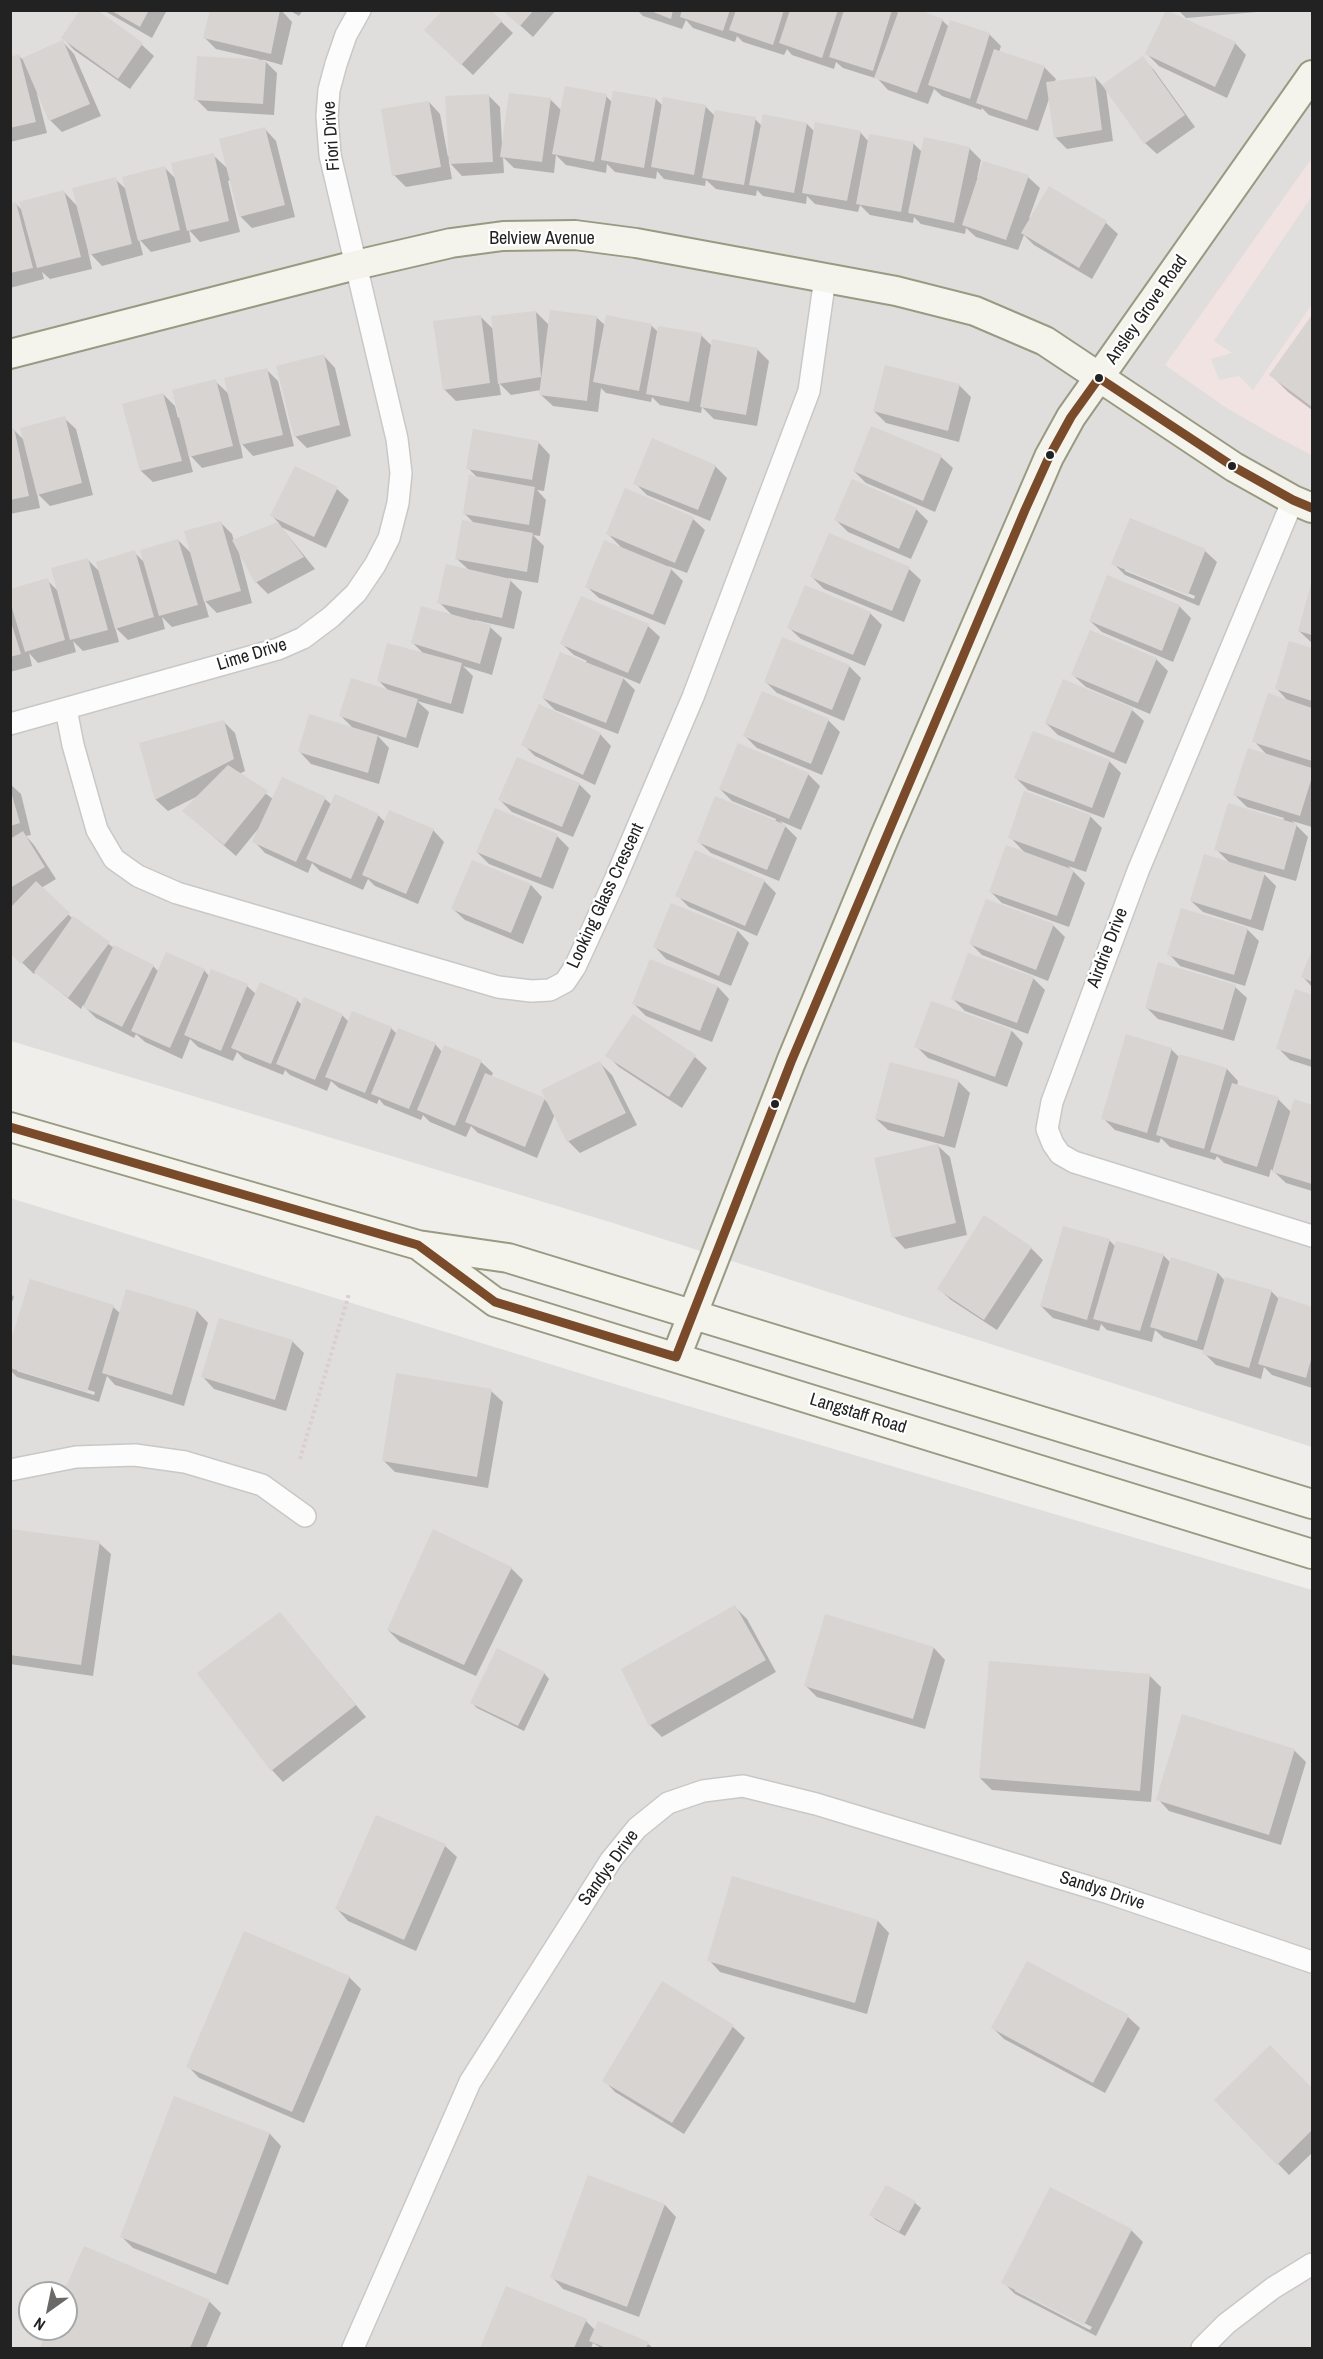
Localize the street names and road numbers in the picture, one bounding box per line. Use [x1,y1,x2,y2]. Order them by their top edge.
street label: Fiori Drive [319,100,345,172]
street label: Belview Avenue [489,228,595,250]
street label: Ansley Grove Road [1101,251,1193,369]
street label: Lime Drive [214,634,290,676]
street label: Looking Glass Crescent [563,820,649,972]
street label: Airdrie Drive [1083,905,1133,991]
street label: Langstaff Road [807,1389,909,1439]
street label: Sandys Drive [574,1826,644,1910]
street label: Sandys Drive [1057,1867,1147,1915]

